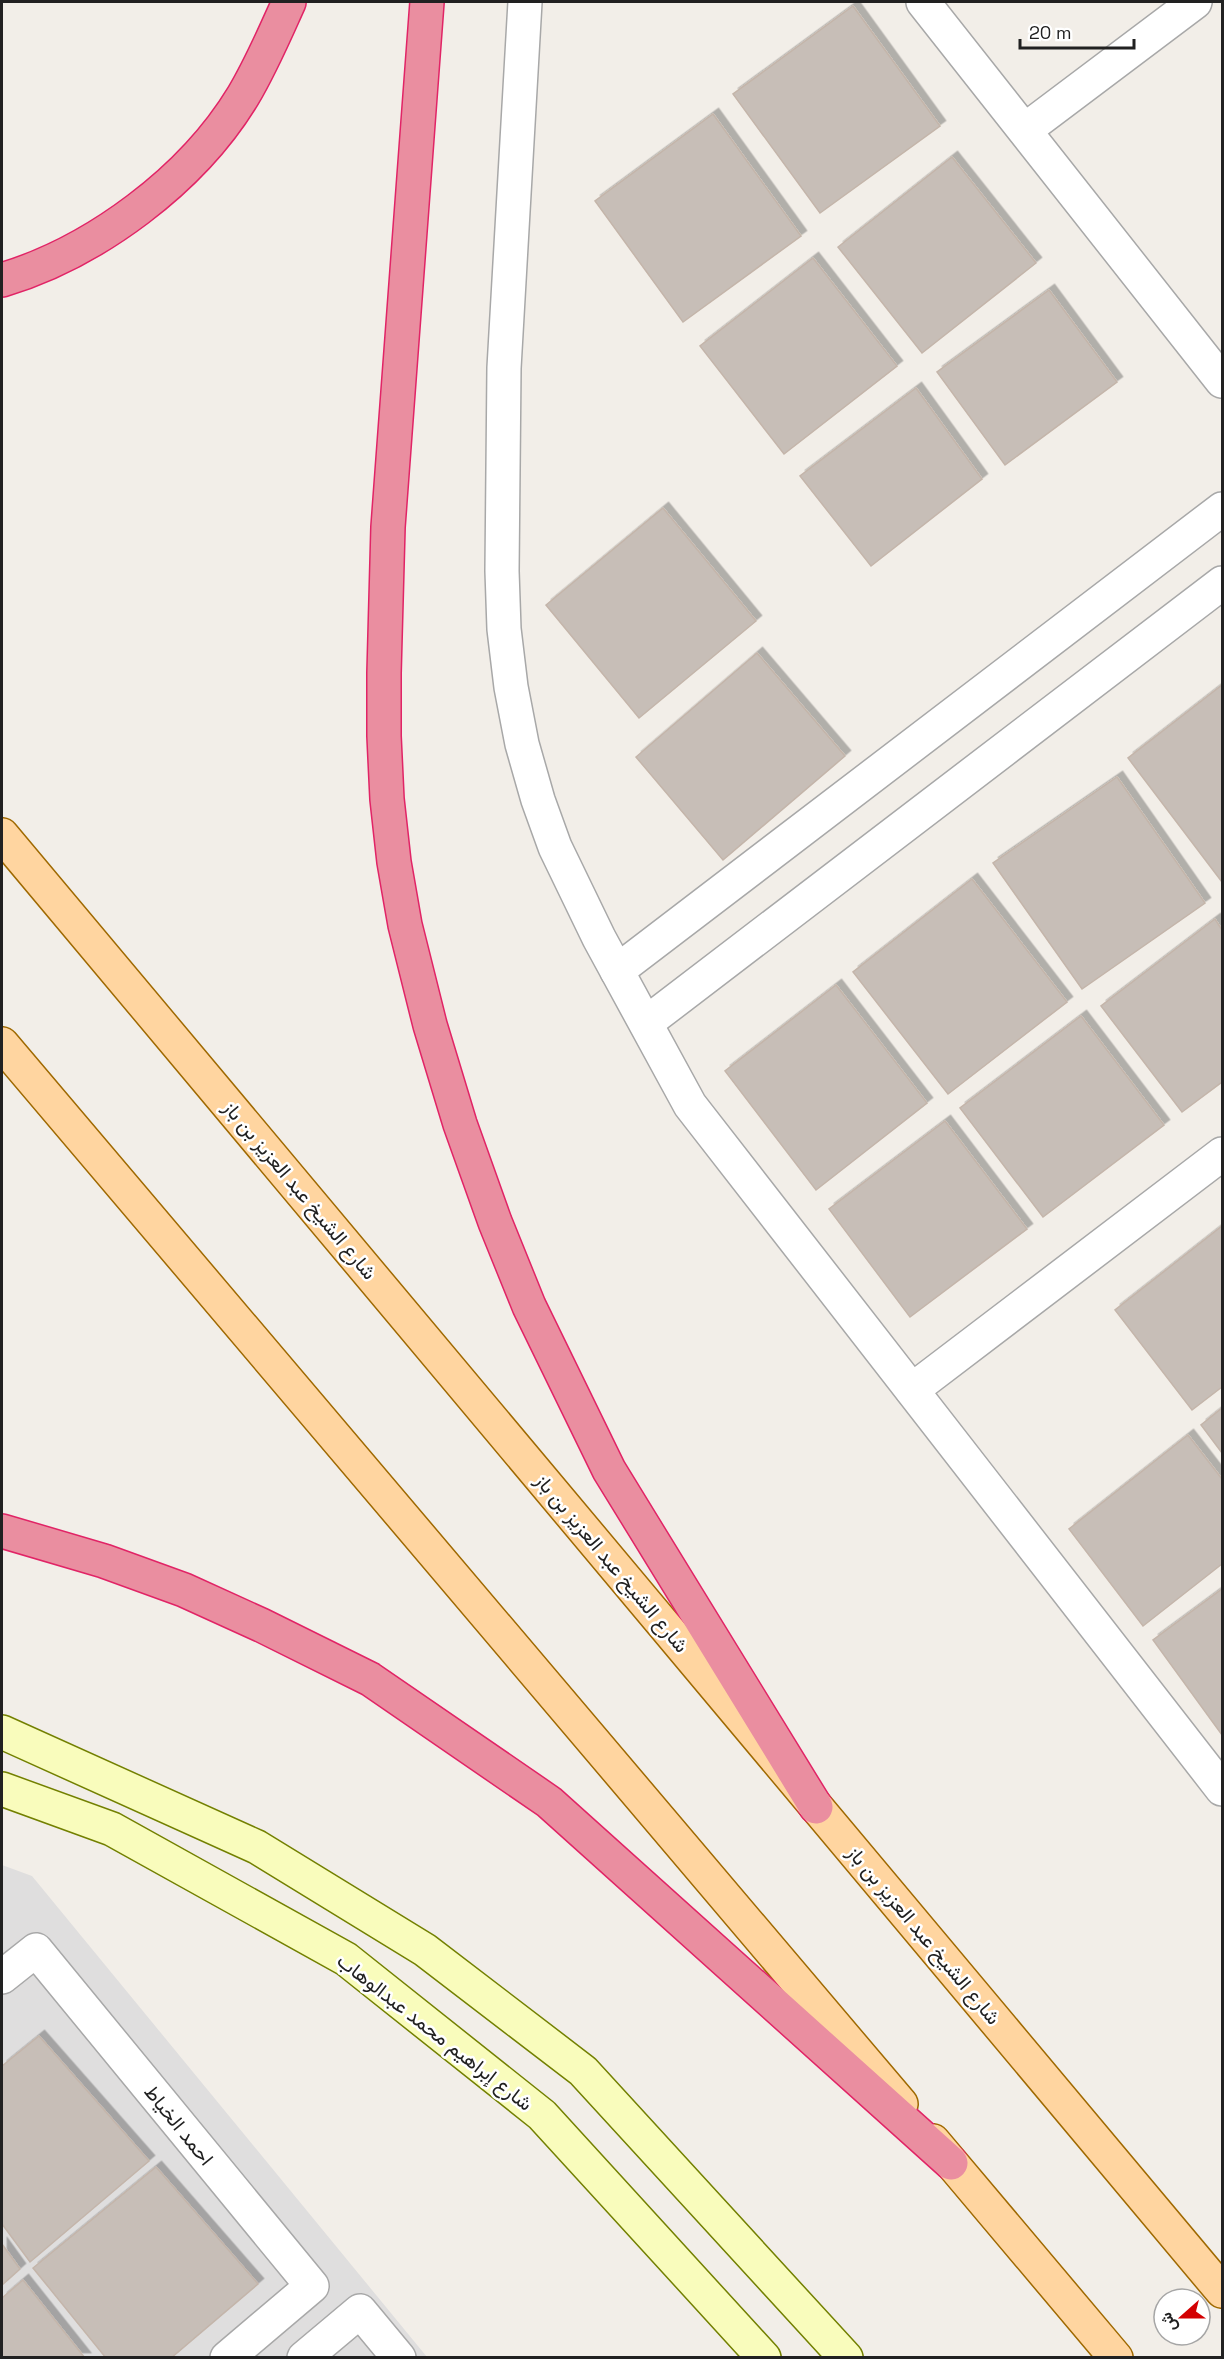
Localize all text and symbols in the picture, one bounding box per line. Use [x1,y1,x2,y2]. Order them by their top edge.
scale bar [1020,12,1134,50]
text: 20 m [1029,21,1072,44]
street label: شارع الشيخ عبد العزيز بن باز [216,1094,383,1285]
street label: شارع الشيخ عبد العزيز بن باز [528,1467,695,1658]
street label: شارع الشيخ عبد العزيز بن باز [840,1839,1007,2030]
street label: شارع إبراهيم محمد عبدالوهاب [331,1947,538,2117]
street label: احمد الخياط [138,2079,220,2171]
north arrow [1152,2287,1212,2347]
text: ش [1155,2309,1182,2335]

